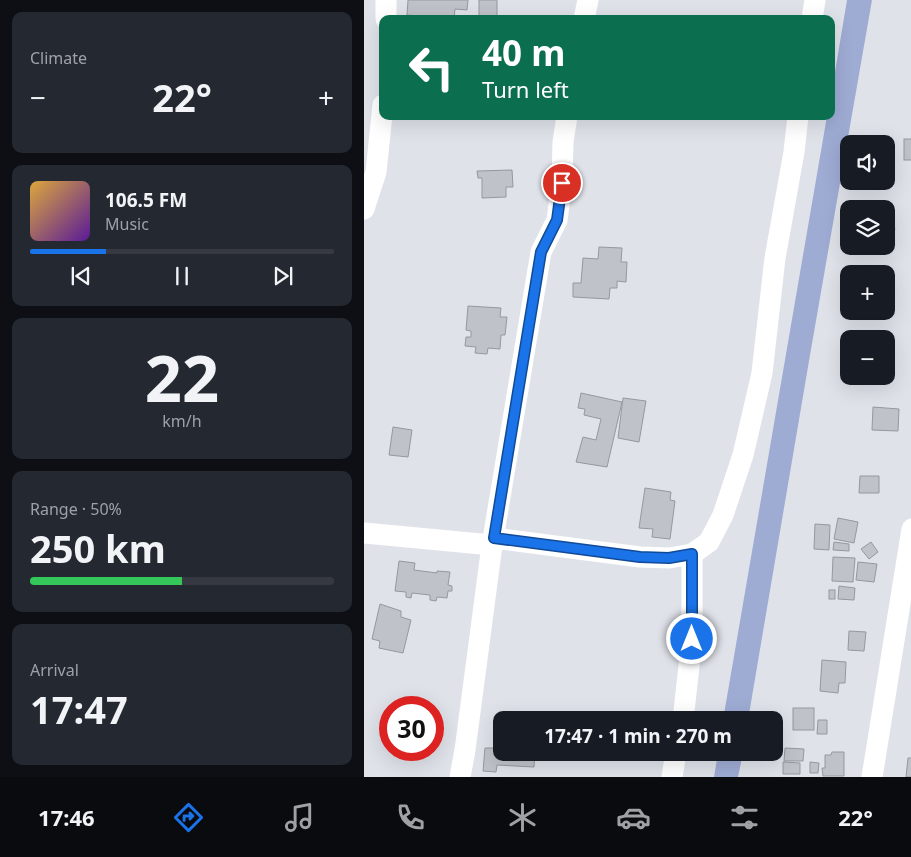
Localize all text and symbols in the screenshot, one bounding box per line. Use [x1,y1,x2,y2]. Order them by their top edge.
text: 40 m [482,29,565,76]
icon: left [399,35,464,100]
text: Climate [30,47,87,69]
text: 22° [152,71,212,123]
text: Turn left [482,74,569,104]
text: − [30,78,46,116]
text: + [318,78,334,116]
map controls [840,135,895,385]
button: sound [840,135,895,190]
pin [541,162,583,204]
icon: arrive [548,169,576,197]
text: 106.5 FM [105,187,187,213]
button: layers [840,200,895,255]
text: Music [105,213,149,235]
icon: previous [67,262,95,290]
icon: pause [168,262,196,290]
icon: next [269,262,297,290]
button: + [840,265,895,320]
button: − [840,330,895,385]
text: 22 [145,333,219,421]
text: km/h [162,410,202,432]
text: Range · 50% [30,498,122,520]
text: 250 km [30,522,166,574]
position arrow [665,612,717,664]
text: Arrival [30,659,79,681]
text: 17:47 [30,683,128,735]
speed limit sign: 30 [379,696,444,761]
text: 17:47 · 1 min · 270 m [544,723,732,749]
icon: directions [171,800,206,835]
icon: music [282,800,317,835]
icon: phone [393,800,428,835]
icon: climate [505,800,540,835]
icon: car [616,800,651,835]
icon: filters [727,800,762,835]
text: 17:46 [38,802,95,832]
text: 22° [838,802,873,832]

